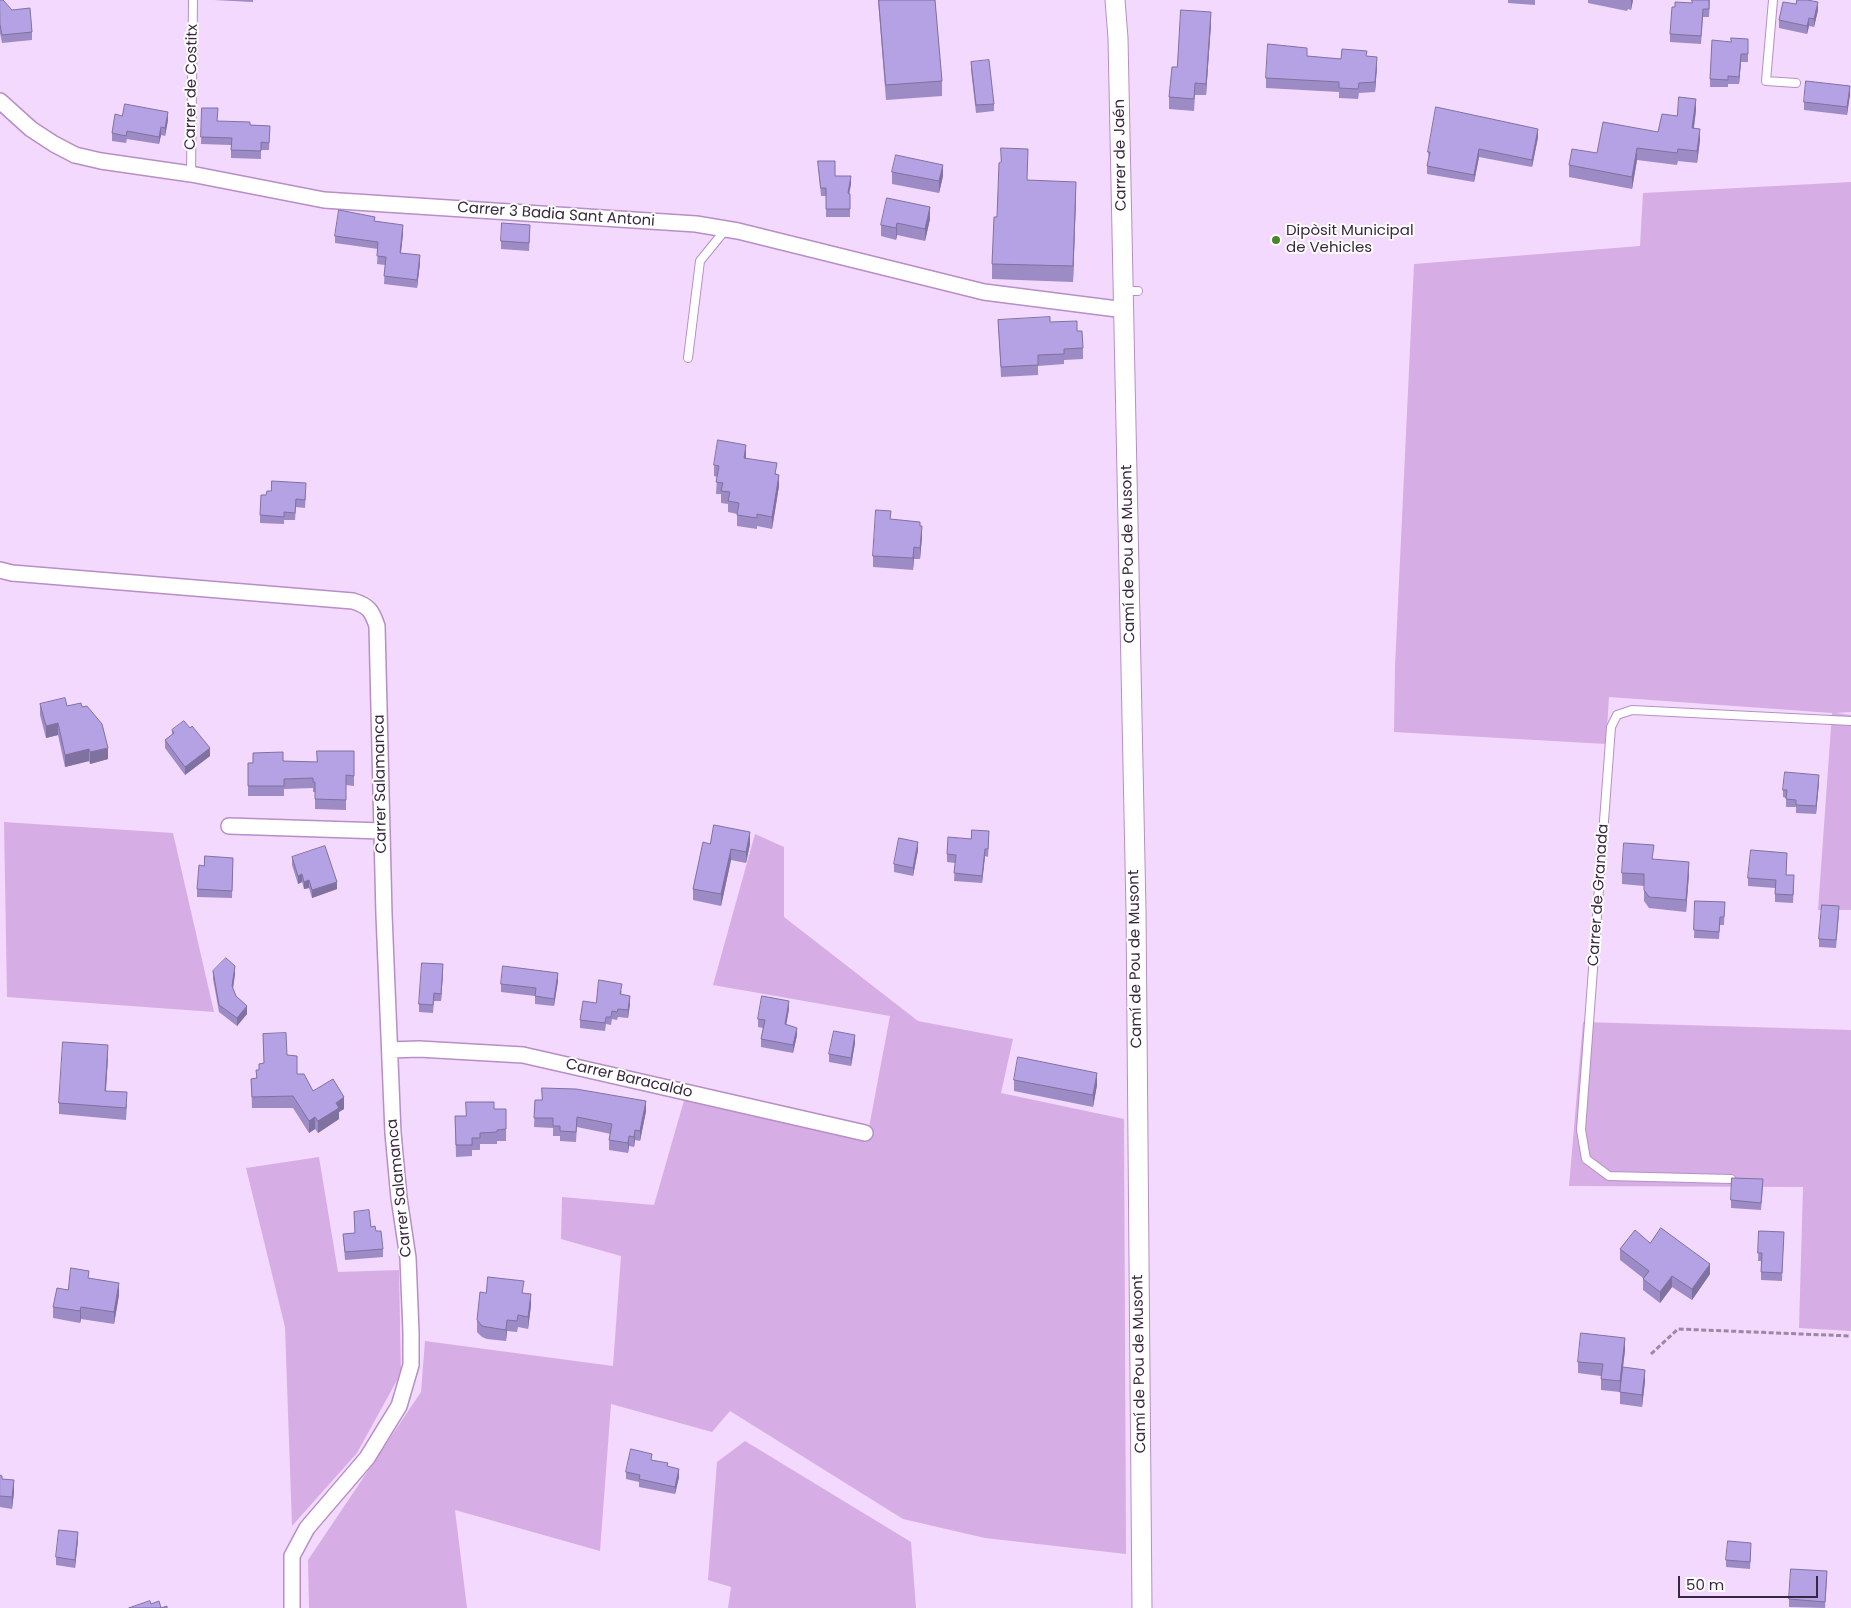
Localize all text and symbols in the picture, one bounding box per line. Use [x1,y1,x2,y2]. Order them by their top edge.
street label: Carrer de Costitx [182,24,202,150]
street label: Carrer de Jaén [1111,99,1131,211]
street label: Carrer 3 Badia Sant Antoni [457,199,655,231]
place label: Dipòsit Municipal de Vehicles [1286,222,1414,257]
marker: Dipòsit Municipal de Vehicles [1270,234,1282,246]
street label: Camí de Pou de Musont [1118,465,1140,643]
street label: Carrer Salamanca [371,714,391,854]
street label: Carrer de Granada [1585,823,1613,967]
street label: Camí de Pou de Musont [1125,870,1147,1048]
street label: Carrer Baracaldo [564,1056,694,1102]
street label: Carrer Salamanca [384,1118,416,1258]
street label: Camí de Pou de Musont [1129,1275,1151,1453]
scale bar [1681,1566,1821,1598]
text: 50 m [1686,1574,1724,1595]

